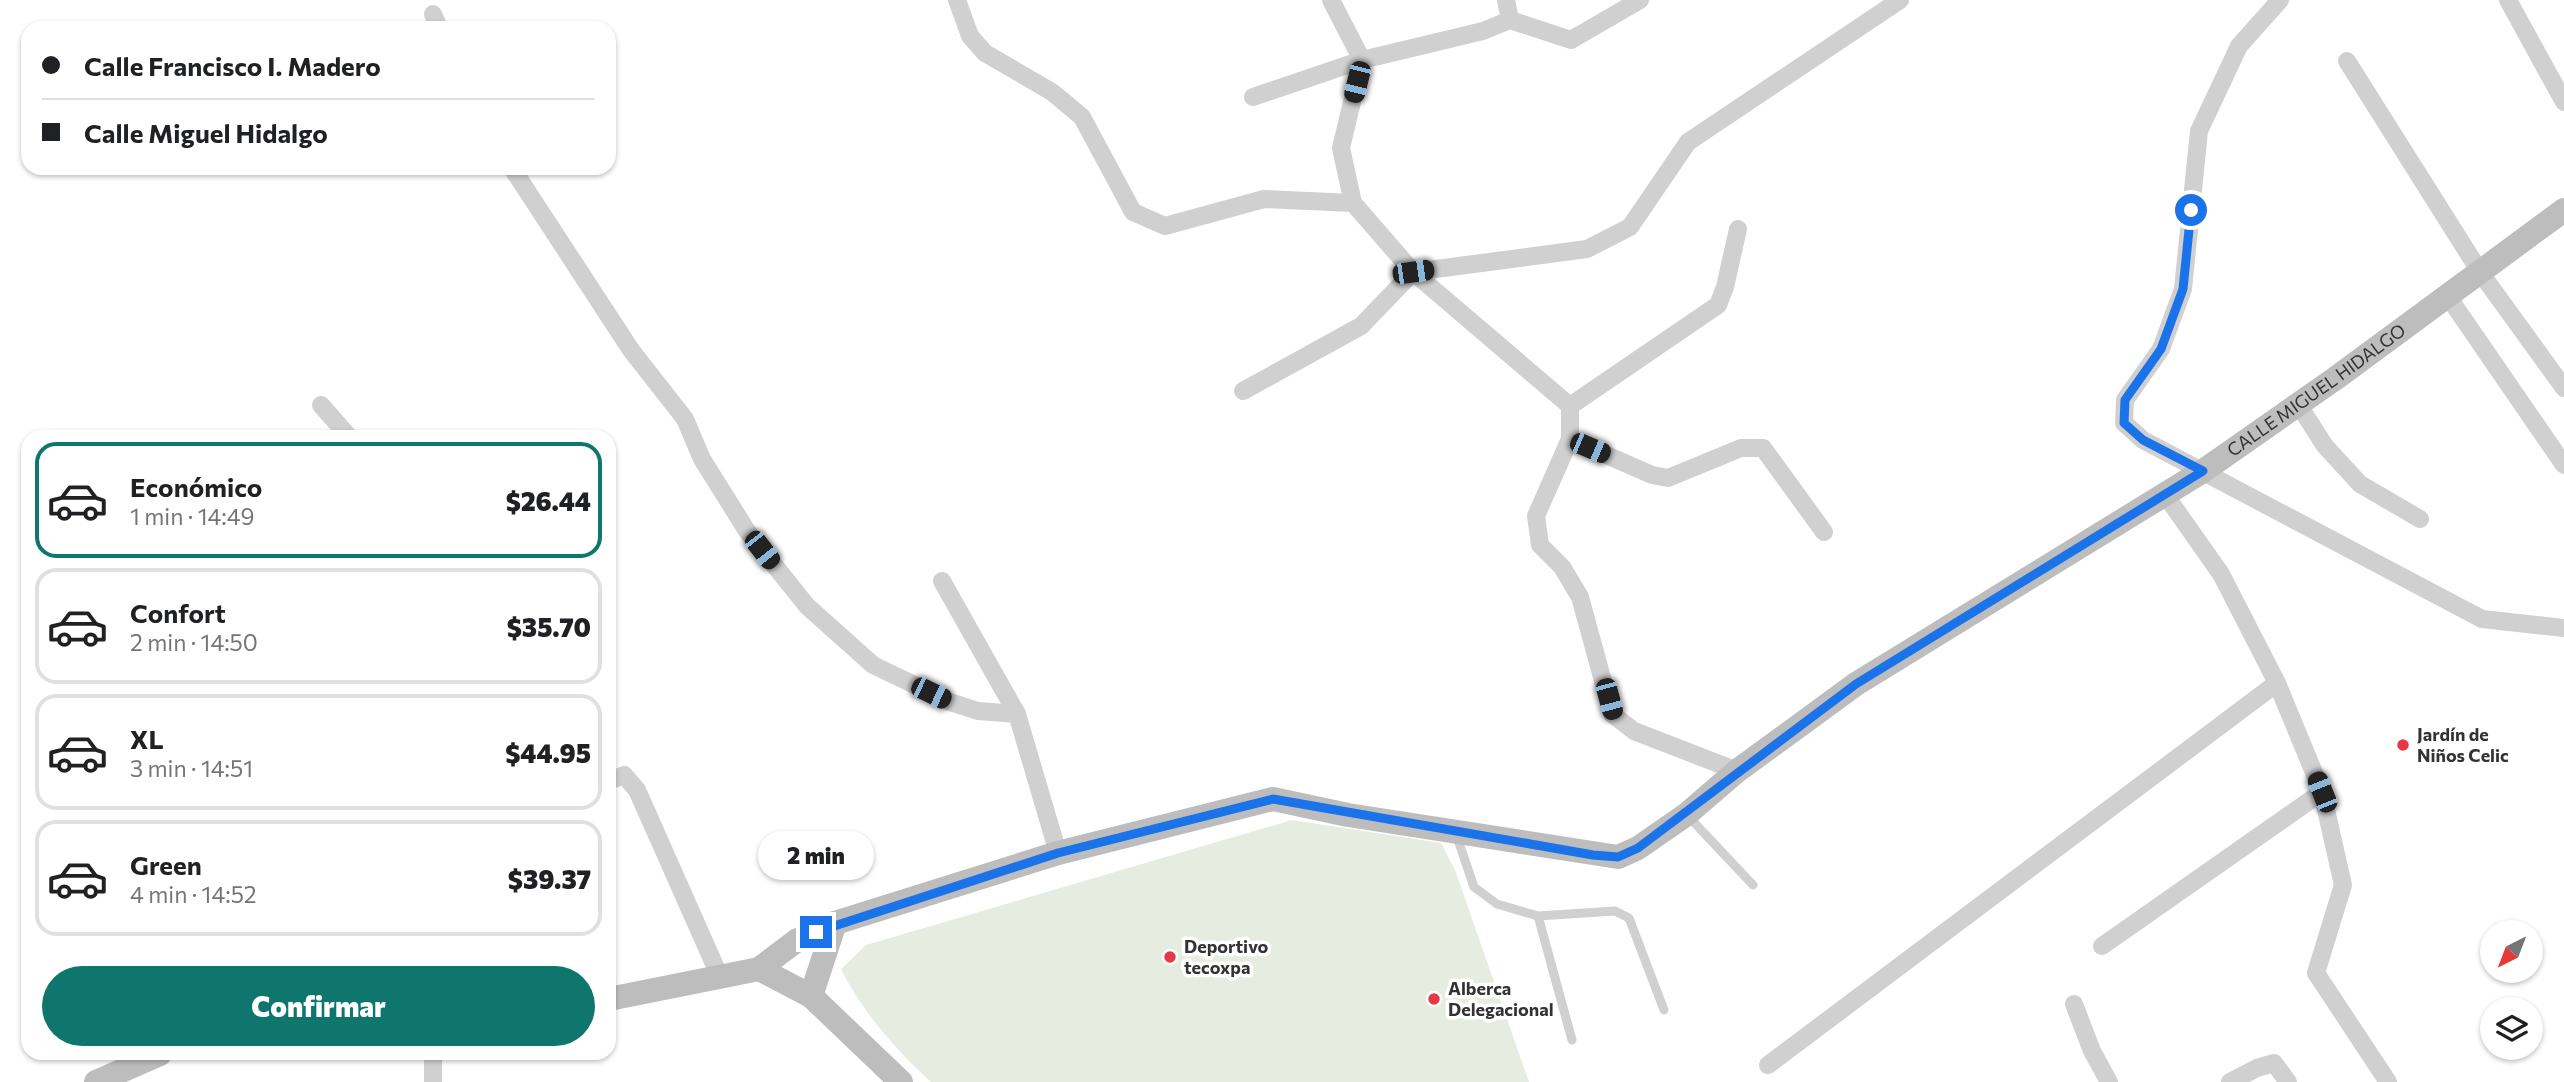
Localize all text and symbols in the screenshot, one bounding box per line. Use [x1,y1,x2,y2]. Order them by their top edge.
text: Calle Francisco I. Madero [84,50,381,81]
car [1342,59,1373,105]
text: Calle Miguel Hidalgo [84,117,328,148]
route start [2175,194,2207,226]
car [1391,259,1436,285]
street label: CALLE MIGUEL HIDALGO [2222,318,2410,461]
car [1567,430,1614,466]
icon: car [46,469,109,532]
text: Económico [130,471,262,502]
text: $26.44 [506,485,591,516]
text: 1 min · 14:49 [130,502,254,530]
car [741,527,784,573]
icon: car [46,595,109,658]
text: Confort [130,597,226,628]
text: $35.70 [507,611,591,642]
text: 2 min · 14:50 [130,628,258,656]
car [908,674,955,712]
car [1594,676,1625,722]
icon: car [46,721,109,784]
text: XL [130,723,164,754]
place label: Jardín de Niños Celic [2417,723,2509,766]
text: $44.95 [505,737,591,768]
marker: Jardín de Niños Celic [2395,737,2411,753]
text: 3 min · 14:51 [130,754,253,782]
car [2305,769,2340,815]
callout: 2 min [758,830,874,880]
text: 2 min [787,841,845,869]
icon: car [46,847,109,910]
text: Green [130,849,202,880]
text: $39.37 [508,863,591,894]
text: 4 min · 14:52 [130,880,257,908]
route end [800,916,832,948]
north arrow [2480,920,2543,984]
map controls [2480,920,2543,1060]
place label: Deportivo tecoxpa [1184,935,1269,978]
marker: Deportivo tecoxpa [1162,949,1178,965]
button: Confirmar [42,966,595,1046]
place label: Alberca Delegacional [1448,977,1554,1020]
marker: Alberca Delegacional [1426,991,1442,1007]
button: layers [2480,997,2543,1060]

